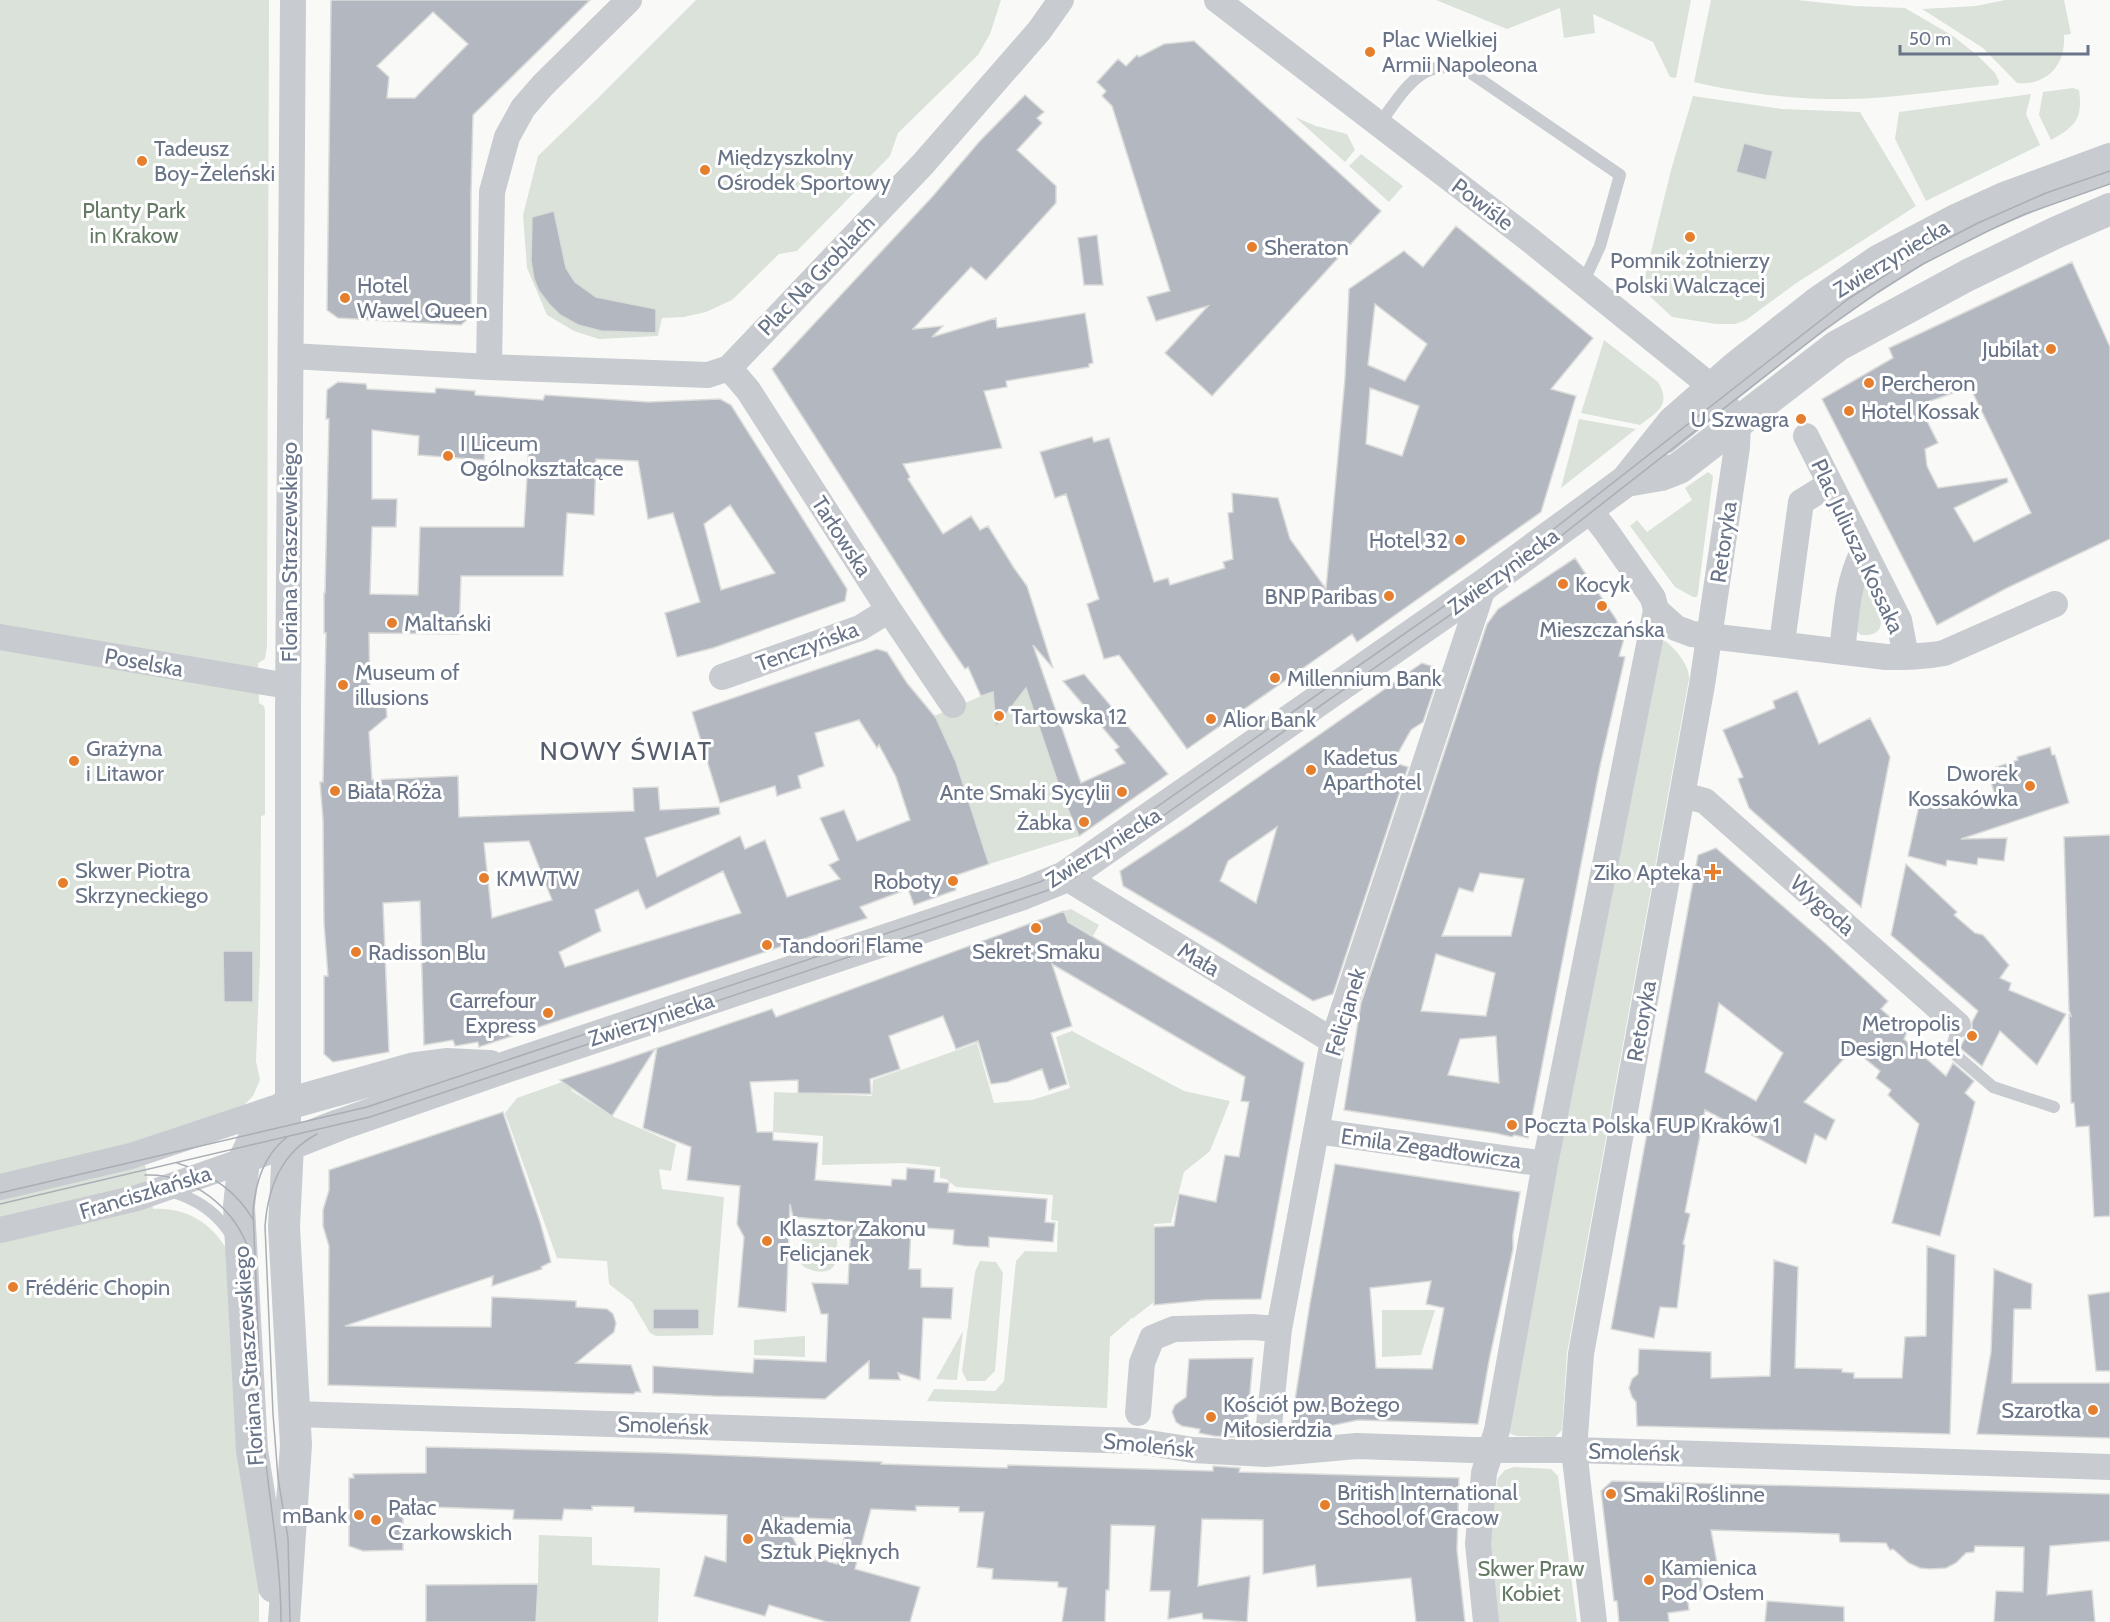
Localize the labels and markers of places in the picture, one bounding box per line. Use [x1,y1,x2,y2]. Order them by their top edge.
place label: Plac Wielkiej Armii Napoleona [1382,26,1538,78]
marker: Plac Wielkiej Armii Napoleona [1363,45,1377,59]
place label: Tadeusz Boy-Żeleński [154,135,275,187]
place label: Międzyszkolny Ośrodek Sportowy [717,144,891,196]
marker: Tadeusz Boy-Żeleński [135,154,149,168]
marker: Międzyszkolny Ośrodek Sportowy [698,163,712,177]
marker: Pomnik żołnierzy Polski Walczącej [1683,230,1697,244]
place label: Sheraton [1264,234,1349,261]
marker: Sheraton [1245,240,1259,254]
place label: Pomnik żołnierzy Polski Walczącej [1610,247,1770,299]
place label: Hotel Wawel Queen [357,272,488,324]
marker: Hotel Wawel Queen [338,291,352,305]
place label: Jubilat [1981,336,2040,363]
marker: Jubilat [2044,342,2058,356]
place label: Percheron [1881,370,1975,397]
marker: Percheron [1862,376,1876,390]
place label: Hotel Kossak [1861,398,1979,425]
marker: Hotel Kossak [1842,404,1856,418]
place label: U Szwagra [1690,406,1789,433]
marker: U Szwagra [1794,412,1808,426]
place label: I Liceum Ogólnokształcące [460,430,624,482]
marker: I Liceum Ogólnokształcące [441,449,455,463]
place label: Hotel 32 [1369,527,1448,554]
marker: Hotel 32 [1453,533,1467,547]
place label: Kocyk [1575,571,1630,598]
marker: Kocyk [1556,577,1570,591]
place label: BNP Paribas [1265,583,1377,610]
marker: BNP Paribas [1382,589,1396,603]
marker: Mieszczańska [1595,599,1609,613]
place label: Maltański [404,610,491,637]
marker: Maltański [385,616,399,630]
place label: Mieszczańska [1539,616,1665,643]
place label: Museum of illusions [355,659,460,711]
place label: Millennium Bank [1287,665,1442,692]
marker: Millennium Bank [1268,671,1282,685]
marker: Museum of illusions [336,678,350,692]
place label: Tartowska 12 [1011,703,1127,730]
place label: Alior Bank [1223,706,1316,733]
marker: Tartowska 12 [992,709,1006,723]
marker: Alior Bank [1204,712,1218,726]
place label: Grażyna i Litawor [86,735,164,787]
place label: Kadetus Aparthotel [1323,744,1422,796]
marker: Grażyna i Litawor [67,754,81,768]
place label: Dworek Kossakówka [1908,760,2018,812]
marker: Kadetus Aparthotel [1304,763,1318,777]
place label: Biała Róża [347,778,442,805]
place label: Ante Smaki Sycylii [940,779,1110,806]
marker: Dworek Kossakówka [2023,779,2037,793]
marker: Biała Róża [328,784,342,798]
marker: Ante Smaki Sycylii [1115,785,1129,799]
place label: Żabka [1017,809,1072,836]
marker: Żabka [1077,815,1091,829]
place label: Skwer Piotra Skrzyneckiego [75,857,208,909]
place label: Ziko Apteka [1593,859,1701,886]
place label: KMWTW [496,865,579,892]
marker: Ziko Apteka [1706,865,1720,879]
place label: Roboty [873,868,941,895]
marker: KMWTW [477,871,491,885]
marker: Roboty [946,874,960,888]
marker: Skwer Piotra Skrzyneckiego [56,876,70,890]
marker: Sekret Smaku [1029,921,1043,935]
place label: Tandoori Flame [779,932,923,959]
marker: Tandoori Flame [760,938,774,952]
place label: Sekret Smaku [972,938,1100,965]
place label: Radisson Blu [368,939,486,966]
marker: Radisson Blu [349,945,363,959]
place label: Carrefour Express [449,987,536,1039]
marker: Carrefour Express [541,1006,555,1020]
place label: Metropolis Design Hotel [1840,1010,1961,1062]
marker: Metropolis Design Hotel [1965,1029,1979,1043]
place label: Poczta Polska FUP Kraków 1 [1524,1112,1780,1139]
marker: Poczta Polska FUP Kraków 1 [1505,1118,1519,1132]
place label: Klasztor Zakonu Felicjanek [779,1215,926,1267]
marker: Klasztor Zakonu Felicjanek [760,1234,774,1248]
place label: Frédéric Chopin [25,1274,170,1301]
marker: Frédéric Chopin [6,1280,20,1294]
place label: Kościół pw. Bożego Miłosierdzia [1223,1391,1400,1443]
place label: Szarotka [2001,1397,2081,1424]
marker: Szarotka [2086,1403,2100,1417]
marker: Kościół pw. Bożego Miłosierdzia [1204,1410,1218,1424]
place label: British International School of Cracow [1337,1479,1518,1531]
place label: Smaki Roślinne [1623,1481,1765,1508]
marker: Smaki Roślinne [1604,1487,1618,1501]
place label: Pałac Czarkowskich [388,1494,512,1546]
marker: British International School of Cracow [1318,1498,1332,1512]
place label: mBank [282,1502,347,1529]
marker: mBank [352,1508,366,1522]
marker: Pałac Czarkowskich [369,1513,383,1527]
place label: Akademia Sztuk Pięknych [760,1513,900,1565]
marker: Akademia Sztuk Pięknych [741,1532,755,1546]
place label: Kamienica Pod Osłem [1661,1554,1764,1606]
marker: Kamienica Pod Osłem [1642,1573,1656,1587]

